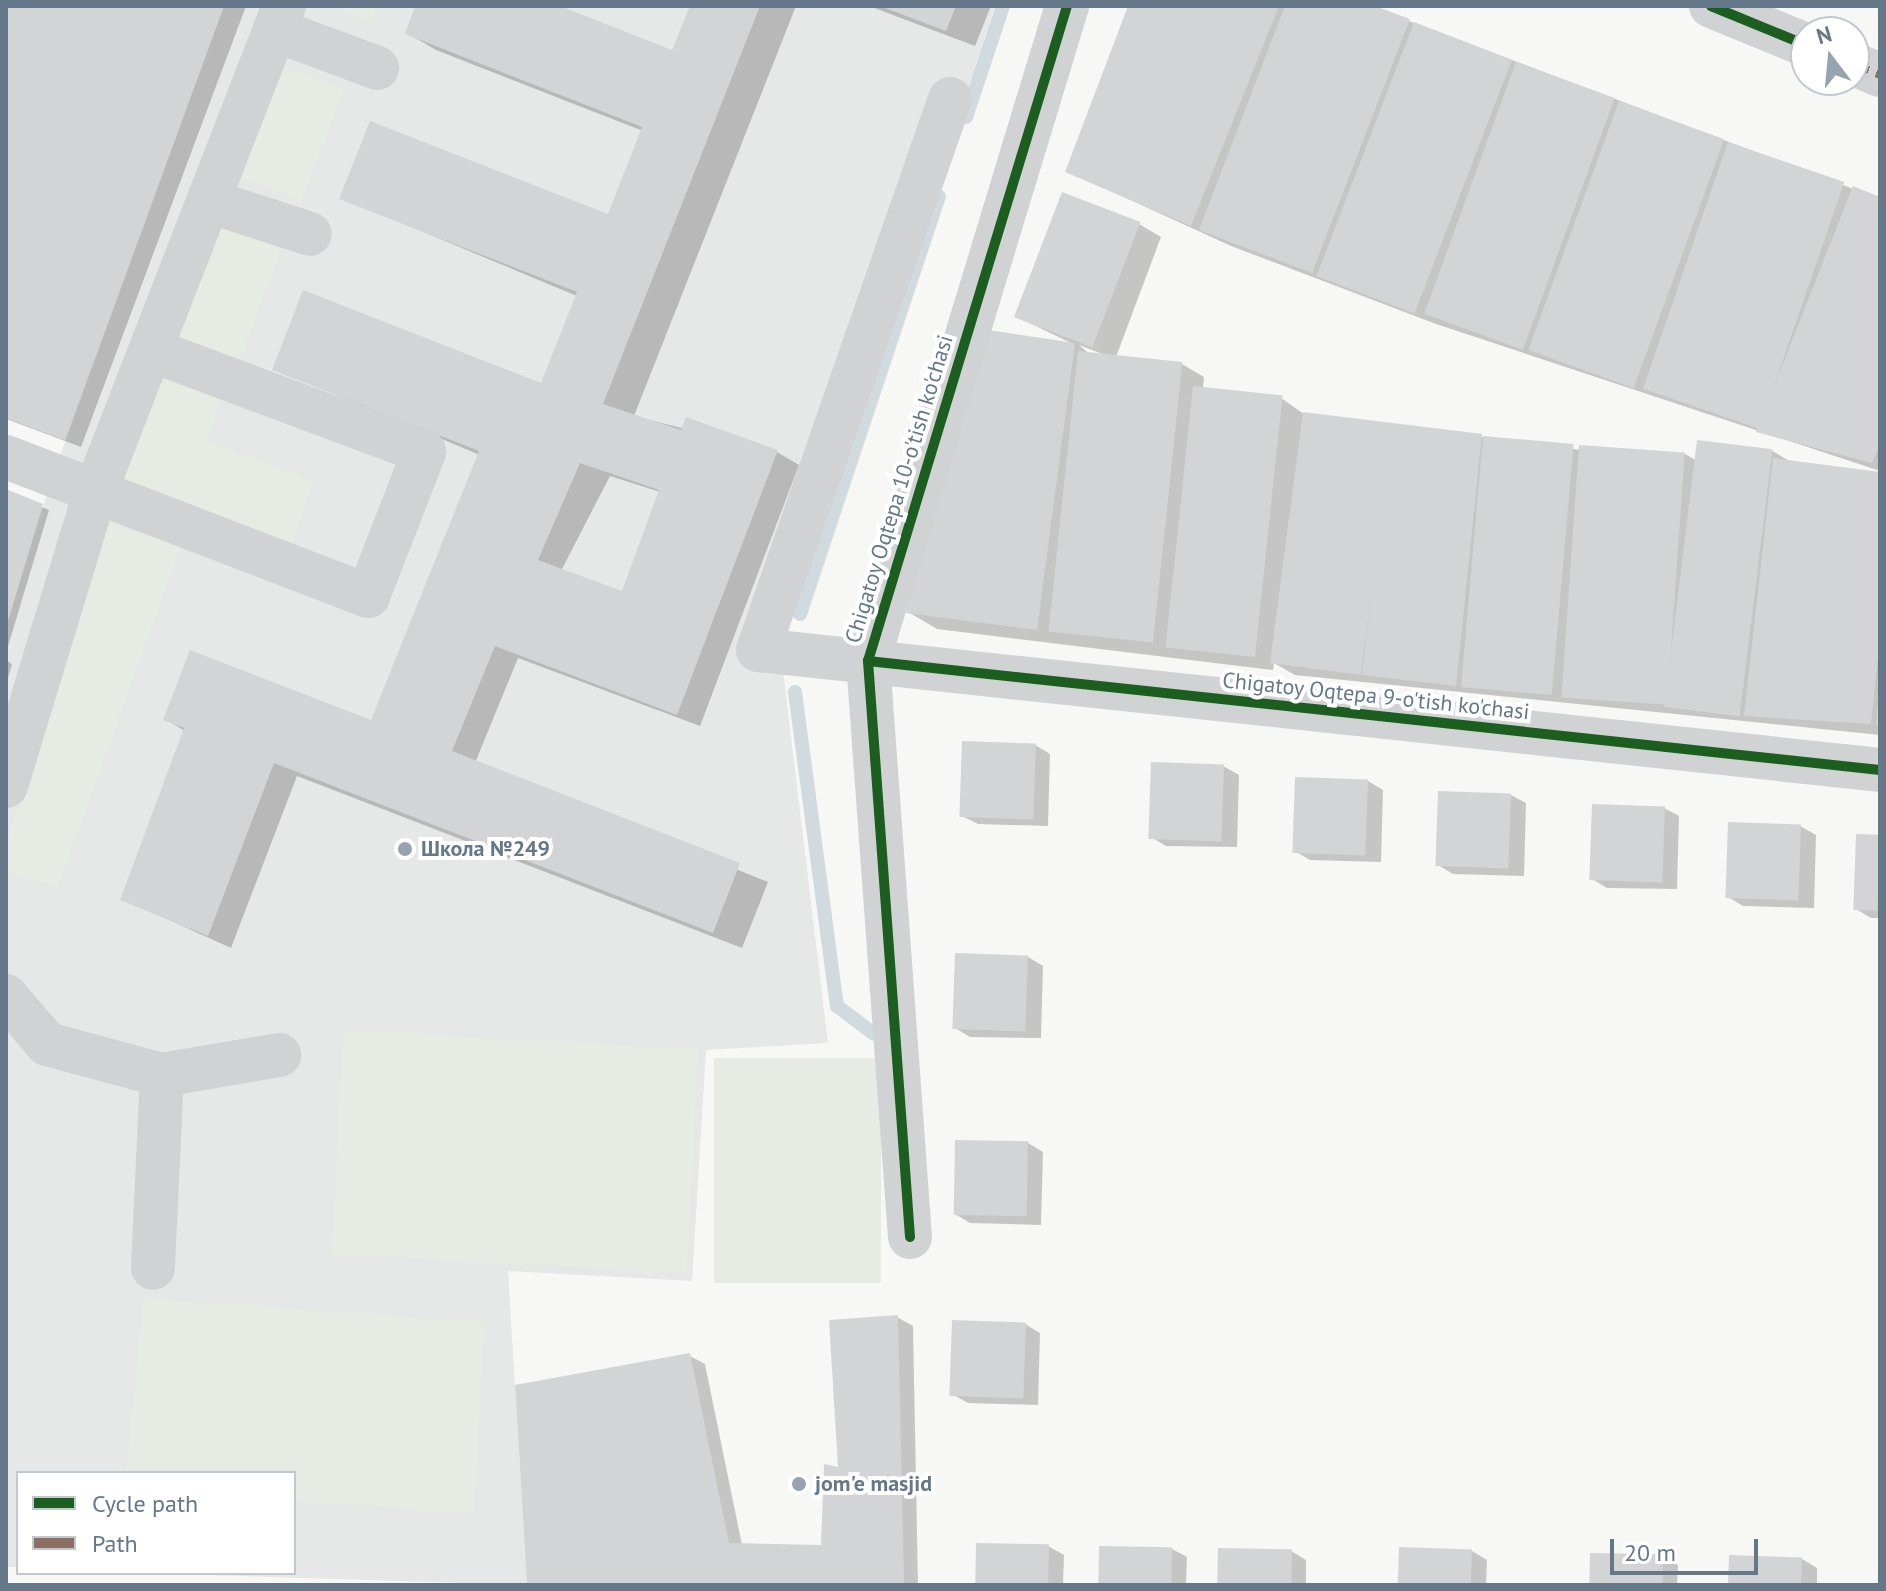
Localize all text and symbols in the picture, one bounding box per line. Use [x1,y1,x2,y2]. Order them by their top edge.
north arrow [1790,16,1870,96]
text: N [1813,19,1835,50]
street label: Chigatoy Oqtepa 10-o'tish ko'chasi [839,331,959,647]
street label: Chigatoy Oqtepa 9-o'tish ko'chasi [1221,667,1531,725]
place label: Школа №249 [421,836,550,862]
marker: Школа №249 [396,840,414,858]
legend [16,1471,296,1575]
place label: jom'e masjid [815,1471,932,1497]
marker: jom'e masjid [790,1475,808,1493]
text: Cycle path [92,1488,198,1519]
scale bar [1614,1523,1762,1573]
text: Path [92,1528,138,1559]
text: 20 m [1624,1537,1676,1568]

